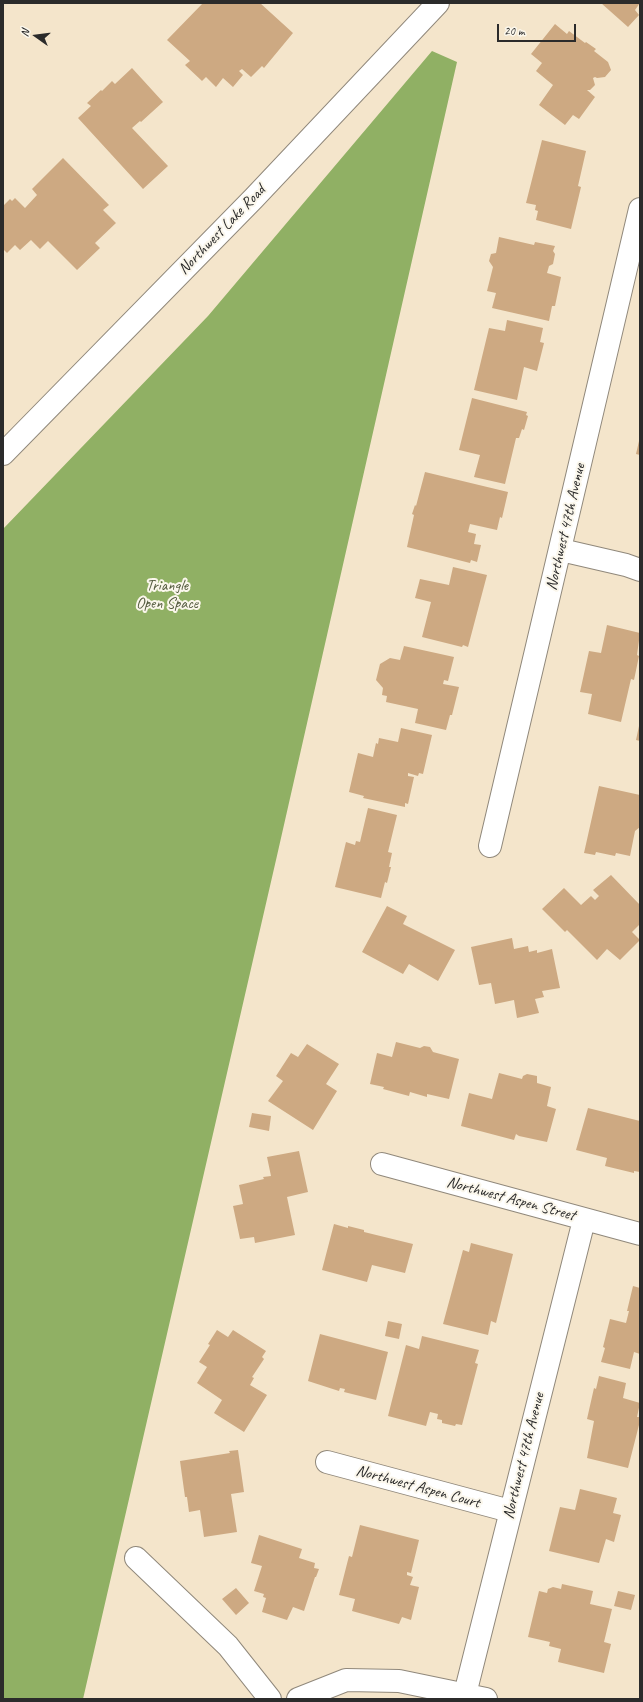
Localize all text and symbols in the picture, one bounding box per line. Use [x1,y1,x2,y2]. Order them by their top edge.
north arrow [16,16,56,56]
scale bar [499,16,578,42]
text: 20 m [504,23,524,39]
text: N [17,28,32,38]
street label: Northwest Lake Road [174,181,270,279]
street label: Northwest 47th Avenue [542,462,590,592]
park label: Triangle Open Space [136,576,198,614]
street label: Northwest Aspen Street [445,1173,577,1225]
street label: Northwest 47th Avenue [499,1391,549,1521]
street label: Northwest Aspen Court [354,1461,482,1513]

